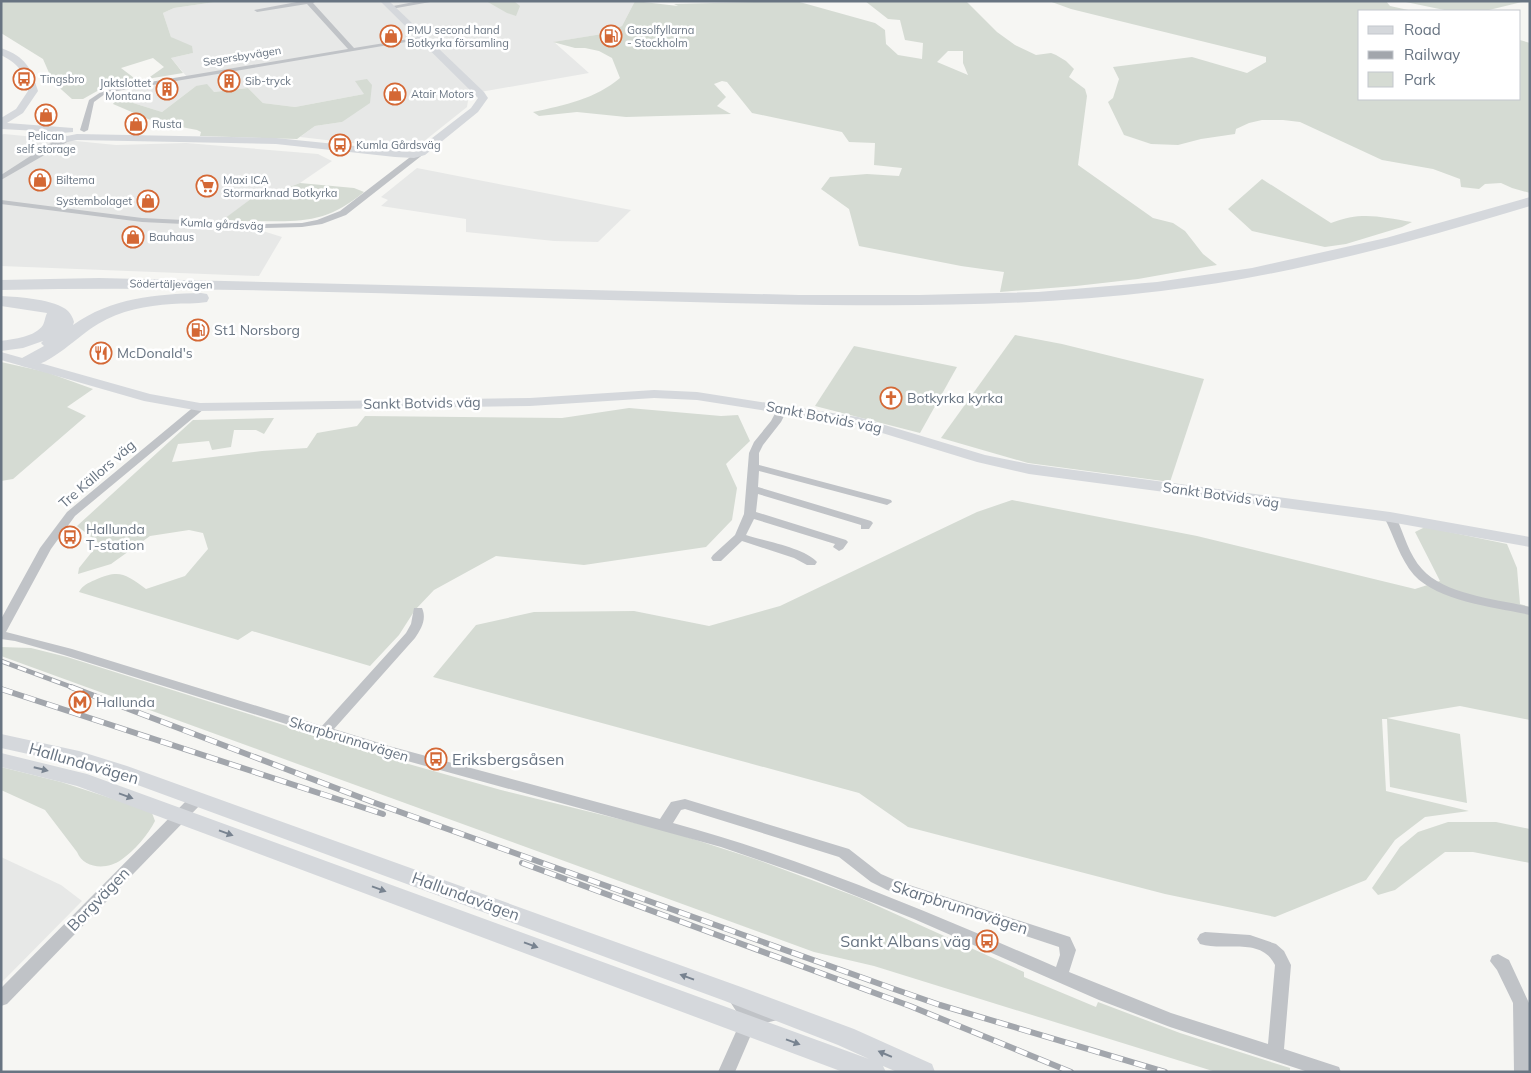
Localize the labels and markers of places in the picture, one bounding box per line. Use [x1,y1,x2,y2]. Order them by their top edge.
place label: PMU second hand Botkyrka församling [407,23,509,50]
place label: Gasolfyllarna - Stockholm [627,23,694,50]
shop icon: PMU second hand Botkyrka församling [379,24,403,48]
fuel station icon: Gasolfyllarna - Stockholm [599,24,623,48]
bus stop icon: Tingsbro [12,67,36,91]
building icon: Sib-tryck [217,69,241,93]
place label: Tingsbro [40,72,85,86]
place label: Sib-tryck [245,74,291,88]
place label: Jaktslottet Montana [100,76,151,103]
building icon: Jaktslottet Montana [155,77,179,101]
shop icon: Atair Motors [383,82,407,106]
place label: Atair Motors [411,87,474,101]
shop icon: Pelican self storage [34,103,58,127]
shop icon: Rusta [124,112,148,136]
place label: Rusta [152,117,182,131]
place label: Pelican self storage [16,129,76,156]
bus stop icon: Kumla Gårdsväg [328,133,352,157]
place label: Kumla Gårdsväg [356,138,441,152]
shop icon: Biltema [28,168,52,192]
place label: Biltema [56,173,95,187]
place label: Maxi ICA Stormarknad Botkyrka [223,173,337,200]
supermarket icon: Maxi ICA Stormarknad Botkyrka [195,174,219,198]
shop icon: Systembolaget [136,189,160,213]
place label: Systembolaget [56,194,132,208]
shop icon: Bauhaus [121,225,145,249]
place label: Bauhaus [149,230,194,244]
fuel station icon: St1 Norsborg [186,318,210,342]
place label: St1 Norsborg [214,321,300,339]
restaurant icon: McDonald's [89,341,113,365]
place label: McDonald's [117,344,193,362]
church icon: Botkyrka kyrka [879,386,903,410]
place label: Botkyrka kyrka [907,389,1003,407]
place label: Hallunda T-station [86,520,145,554]
bus stop icon: Hallunda T-station [58,525,82,549]
metro station icon: Hallunda [68,690,92,714]
place label: Hallunda [96,693,155,711]
bus stop icon: Eriksbergsåsen [424,747,448,771]
place label: Eriksbergsåsen [452,749,564,769]
bus stop icon: Sankt Albans väg [975,929,999,953]
place label: Sankt Albans väg [840,931,971,951]

